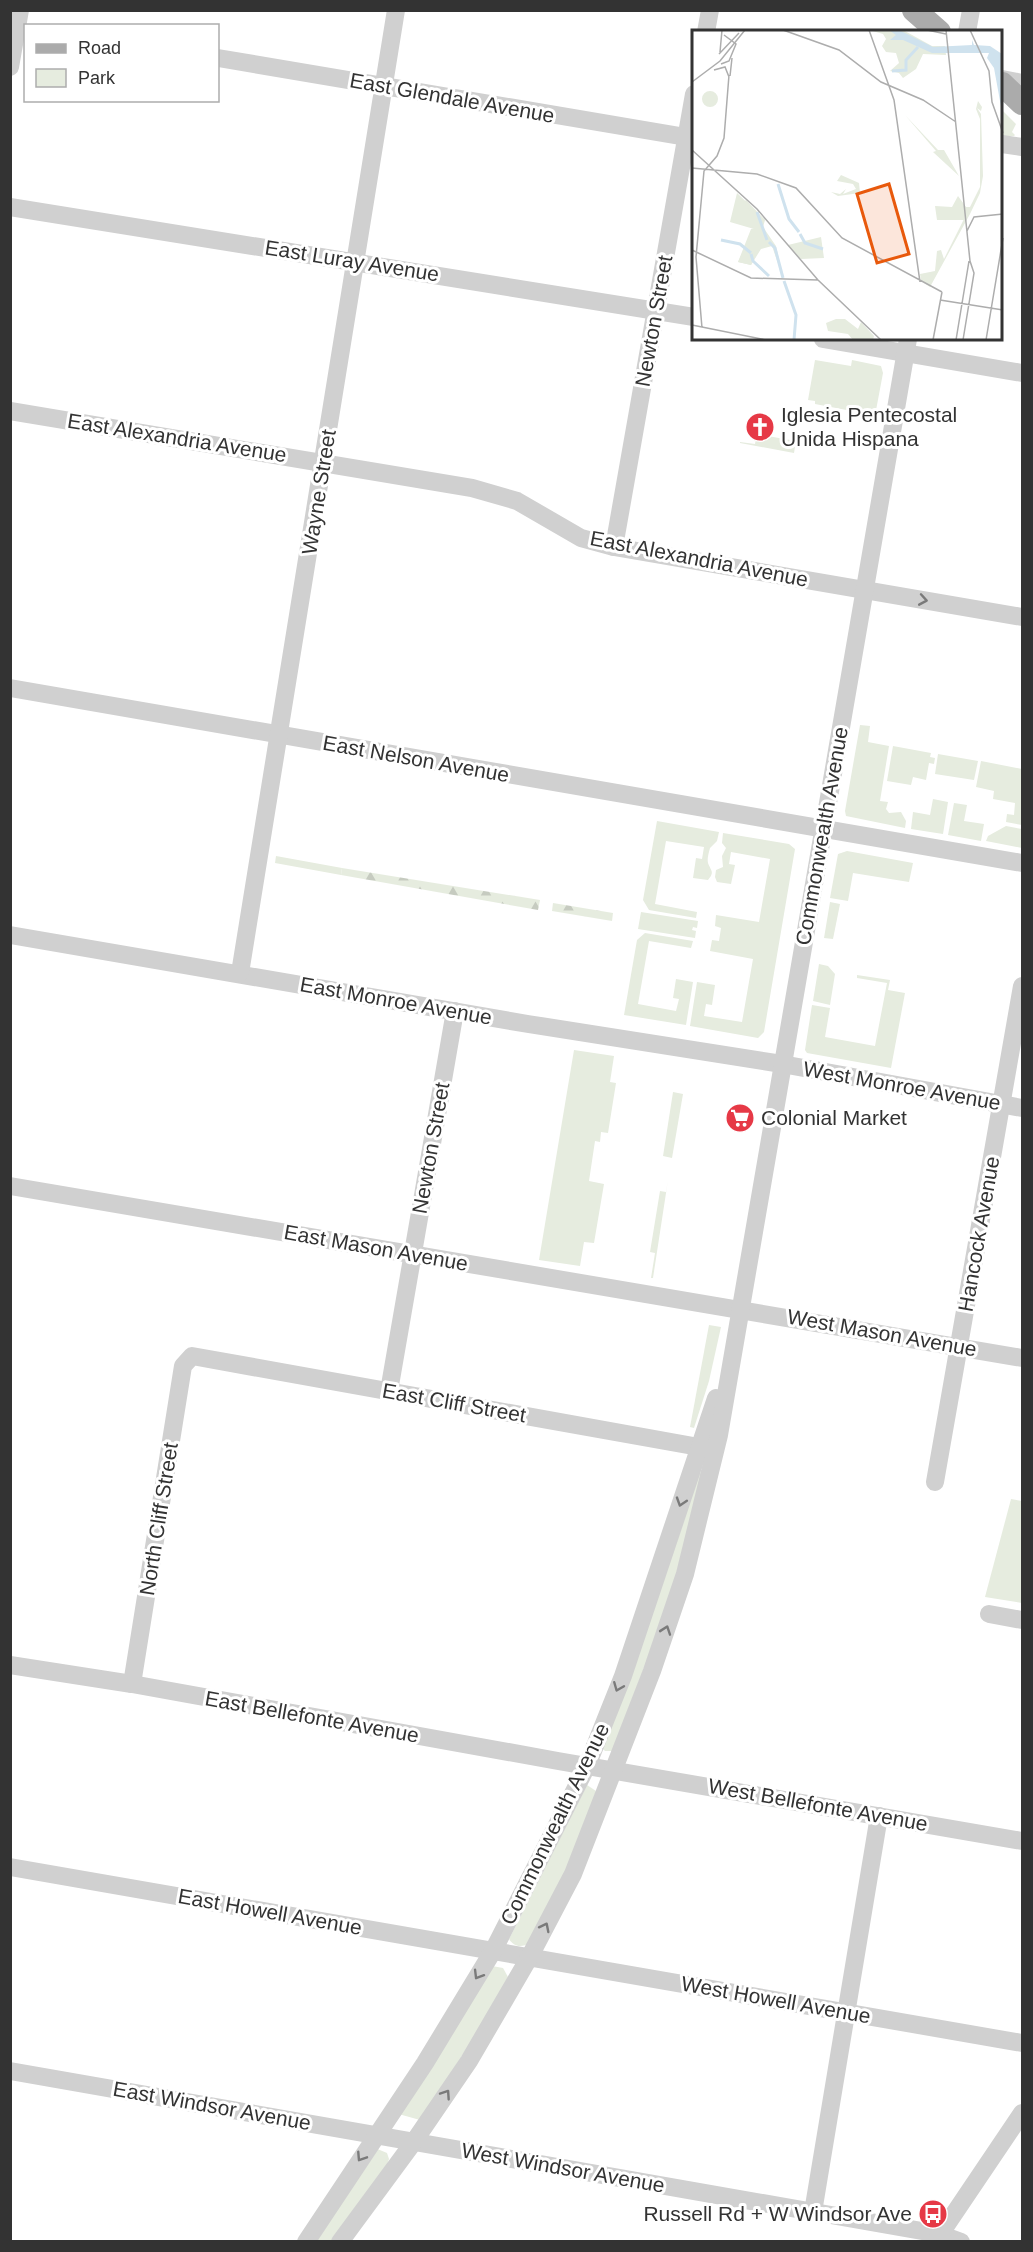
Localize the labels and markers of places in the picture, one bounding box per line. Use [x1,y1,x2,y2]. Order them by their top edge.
place label: Iglesia Pentecostal Unida Hispana [781,403,957,450]
church icon: Iglesia Pentecostal Unida Hispana [744,411,776,443]
supermarket icon: Colonial Market [724,1102,756,1134]
place label: Colonial Market [761,1106,907,1129]
bus stop icon: Russell Rd + W Windsor Ave [917,2198,949,2230]
place label: Russell Rd + W Windsor Ave [643,2202,912,2225]

